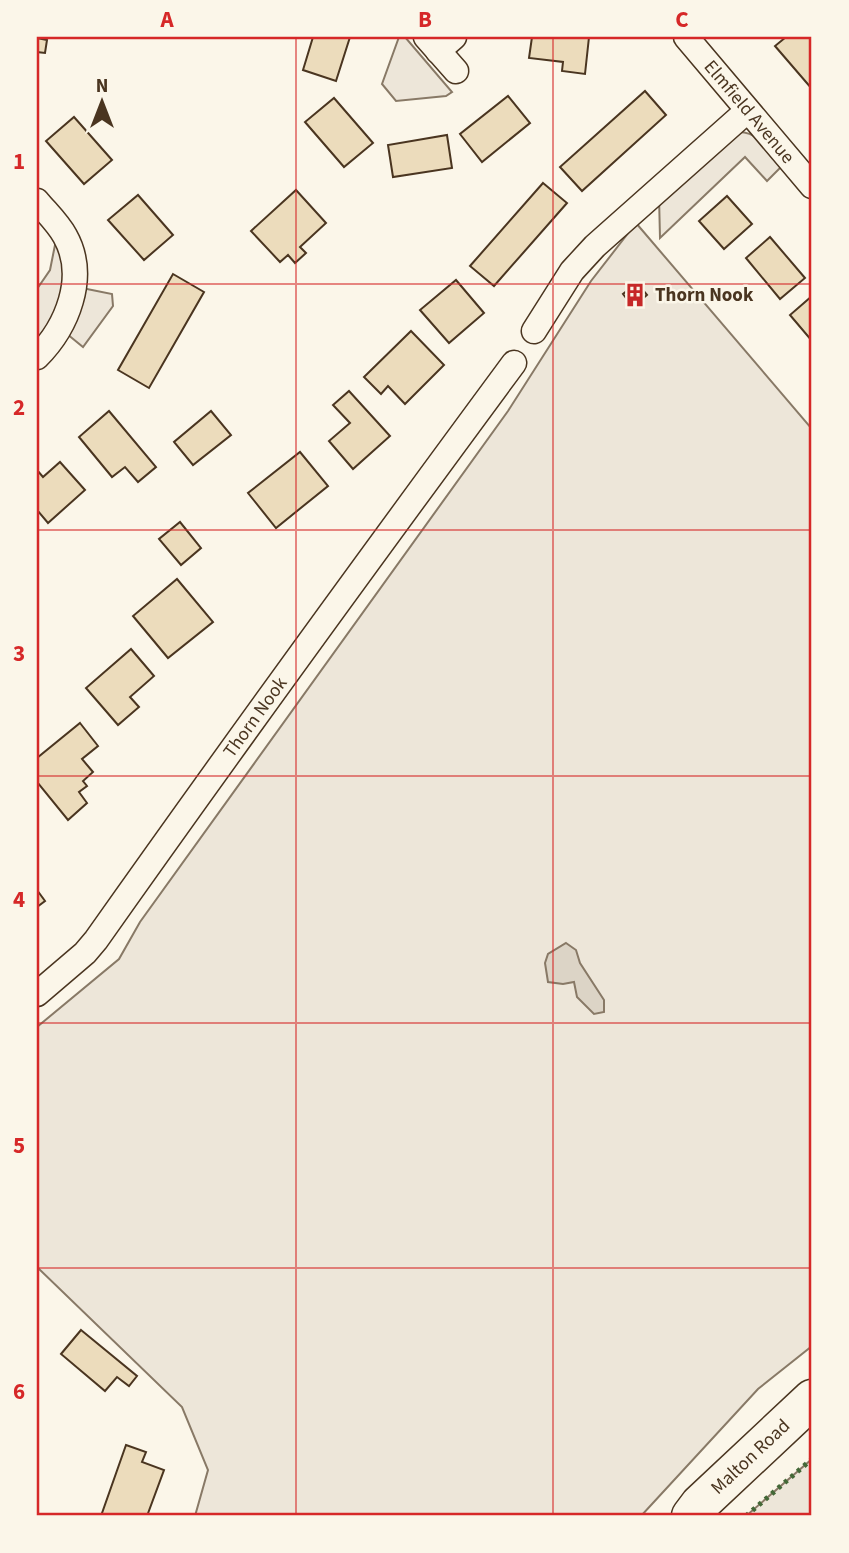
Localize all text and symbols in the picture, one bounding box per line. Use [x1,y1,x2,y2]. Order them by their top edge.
text: A [159,3,174,36]
text: B [418,3,432,36]
text: C [675,3,689,36]
street label: Elmfield Avenue [698,54,801,169]
north arrow [66,66,136,136]
text: N [96,73,108,100]
text: 1 [13,145,25,178]
building icon: Thorn Nook [621,281,649,309]
place label: Thorn Nook [655,282,754,309]
text: 2 [13,391,25,424]
text: 3 [13,637,25,670]
street label: Thorn Nook [217,671,294,763]
text: 4 [13,883,25,916]
text: 5 [13,1129,25,1162]
text: 6 [13,1375,25,1408]
street label: Malton Road [705,1413,796,1501]

